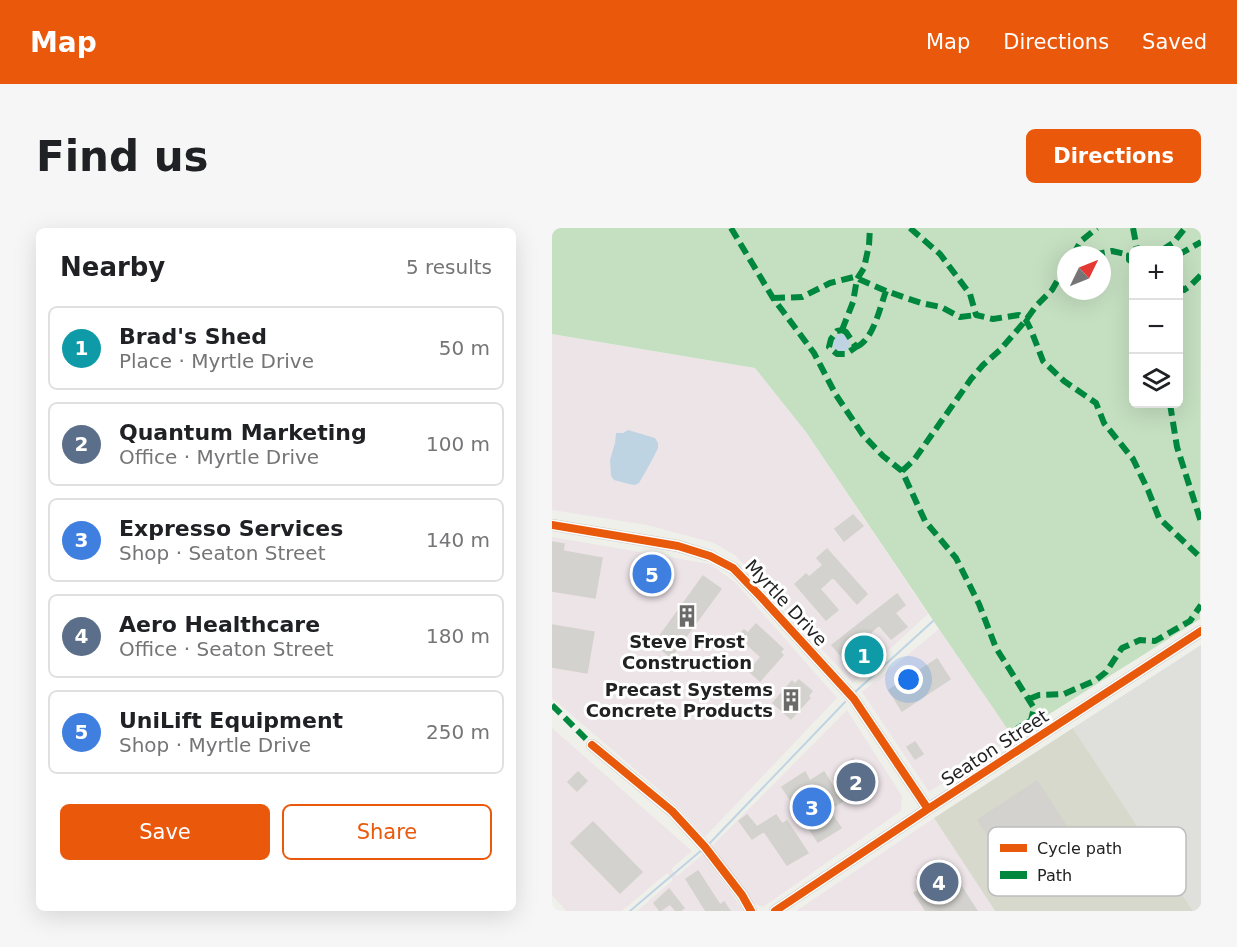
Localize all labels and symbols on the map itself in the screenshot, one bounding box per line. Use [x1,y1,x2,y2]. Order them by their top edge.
north arrow [1057,246,1111,300]
pin: 5 [632,552,672,596]
street label: Myrtle Drive [741,555,832,650]
building icon: Steve Frost Construction [674,603,700,629]
place label: Steve Frost Construction [622,631,752,673]
pin: 1 [844,632,884,678]
your location [894,665,923,694]
place label: Precast Systems Concrete Products [586,679,773,721]
building icon: Precast Systems Concrete Products [778,687,804,713]
street label: Seaton Street [937,705,1052,790]
pin: 2 [836,760,876,804]
pin: 3 [792,784,832,830]
legend [988,827,1186,896]
text: Cycle path [1037,839,1122,858]
pin: 4 [920,860,958,904]
text: Path [1037,866,1072,885]

